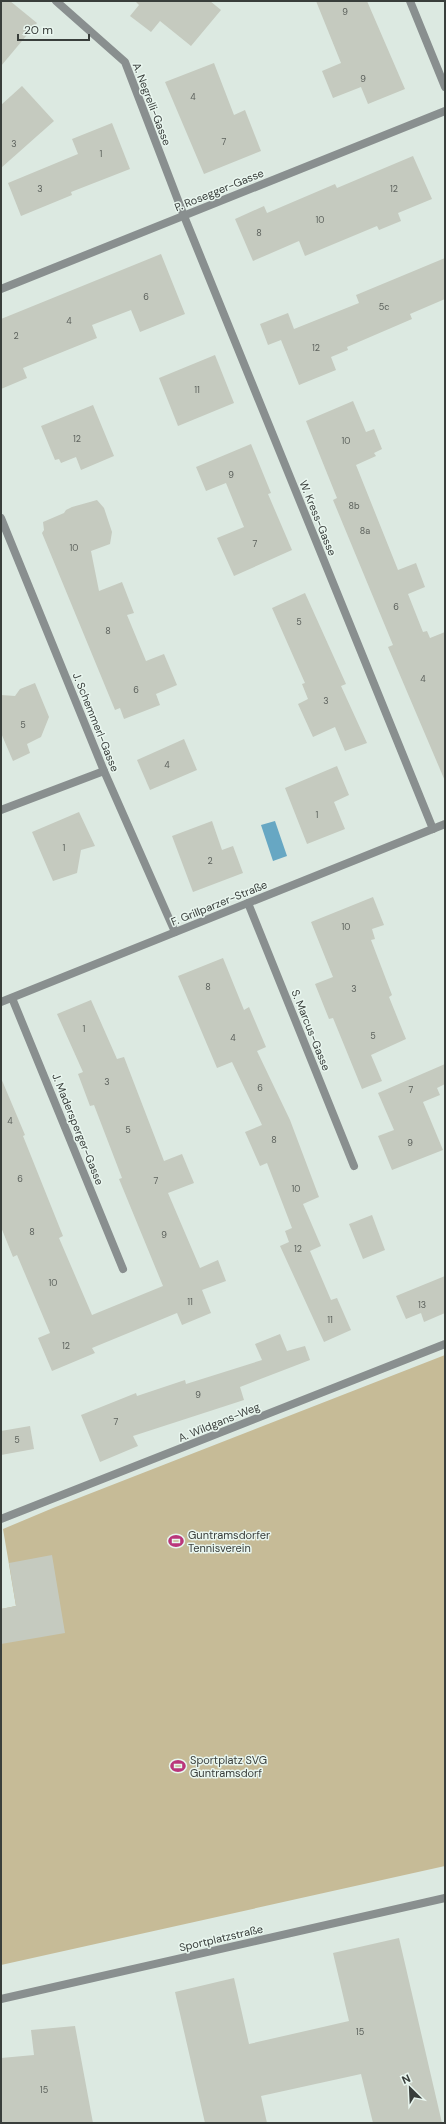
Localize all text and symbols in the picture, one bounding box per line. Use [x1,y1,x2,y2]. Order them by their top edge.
house number: 9 [342,6,348,18]
scale bar [18,16,89,42]
text: 20 m [24,22,53,38]
street label: A. Negrelli-Gasse [130,61,174,147]
house number: 9 [360,73,366,85]
house number: 4 [190,91,196,103]
house number: 7 [222,136,227,148]
house number: 3 [11,138,17,150]
house number: 1 [100,148,103,160]
street label: P. Rosegger-Gasse [172,166,266,214]
house number: 3 [37,183,43,195]
house number: 12 [390,183,398,195]
house number: 10 [316,214,324,226]
house number: 8 [256,227,262,239]
house number: 6 [143,291,149,303]
house number: 5c [379,301,389,313]
house number: 4 [66,315,72,327]
house number: 2 [13,330,19,342]
house number: 12 [312,342,320,354]
house number: 11 [194,384,200,396]
house number: 12 [73,433,81,445]
house number: 10 [342,435,350,447]
house number: 9 [228,469,234,481]
street label: W. Kress-Gasse [297,478,339,558]
house number: 8b [348,500,360,512]
house number: 8a [360,525,370,537]
house number: 7 [253,538,258,550]
house number: 10 [70,542,78,554]
house number: 6 [393,601,399,613]
house number: 5 [296,616,302,628]
house number: 8 [105,625,111,637]
street label: J. Schemmerl-Gasse [70,670,122,774]
house number: 4 [420,673,426,685]
house number: 6 [133,684,139,696]
house number: 3 [323,695,329,707]
house number: 5 [20,719,26,731]
house number: 4 [164,759,170,771]
house number: 1 [316,809,319,821]
house number: 1 [63,842,66,854]
house number: 2 [207,855,213,867]
street label: F. Grillparzer-Straße [169,877,269,929]
house number: 10 [342,921,350,933]
house number: 8 [205,981,211,993]
house number: 3 [351,983,357,995]
street label: S. Marcus-Gasse [288,987,334,1073]
house number: 1 [83,1023,86,1035]
house number: 5 [370,1030,376,1042]
house number: 4 [230,1032,236,1044]
street label: J. Madersperger-Gasse [49,1071,107,1187]
house number: 3 [104,1076,110,1088]
house number: 6 [257,1082,263,1094]
house number: 7 [409,1084,414,1096]
house number: 4 [7,1115,13,1127]
house number: 5 [125,1124,131,1136]
house number: 8 [271,1134,277,1146]
house number: 9 [407,1137,413,1149]
house number: 6 [17,1173,23,1185]
house number: 7 [154,1175,159,1187]
house number: 10 [292,1183,300,1195]
house number: 8 [29,1226,35,1238]
house number: 9 [161,1229,167,1241]
house number: 12 [294,1243,302,1255]
house number: 10 [49,1277,57,1289]
house number: 11 [187,1296,193,1308]
house number: 13 [418,1299,426,1311]
house number: 11 [327,1314,333,1326]
house number: 12 [62,1340,70,1352]
house number: 9 [195,1389,201,1401]
street label: A. Wildgans-Weg [176,1399,262,1445]
house number: 7 [114,1416,119,1428]
house number: 5 [14,1434,20,1446]
place label: Guntramsdorfer Tennisverein [188,1528,270,1555]
sports icon: Guntramsdorfer Tennisverein [167,1532,185,1550]
place label: Sportplatz SVG Guntramsdorf [190,1753,267,1780]
sports icon: Sportplatz SVG Guntramsdorf [169,1757,187,1775]
street label: Sportplatzstraße [178,1922,264,1954]
house number: 15 [356,2026,364,2038]
north arrow [390,2068,430,2108]
text: N [399,2071,412,2087]
house number: 15 [40,2084,48,2096]

